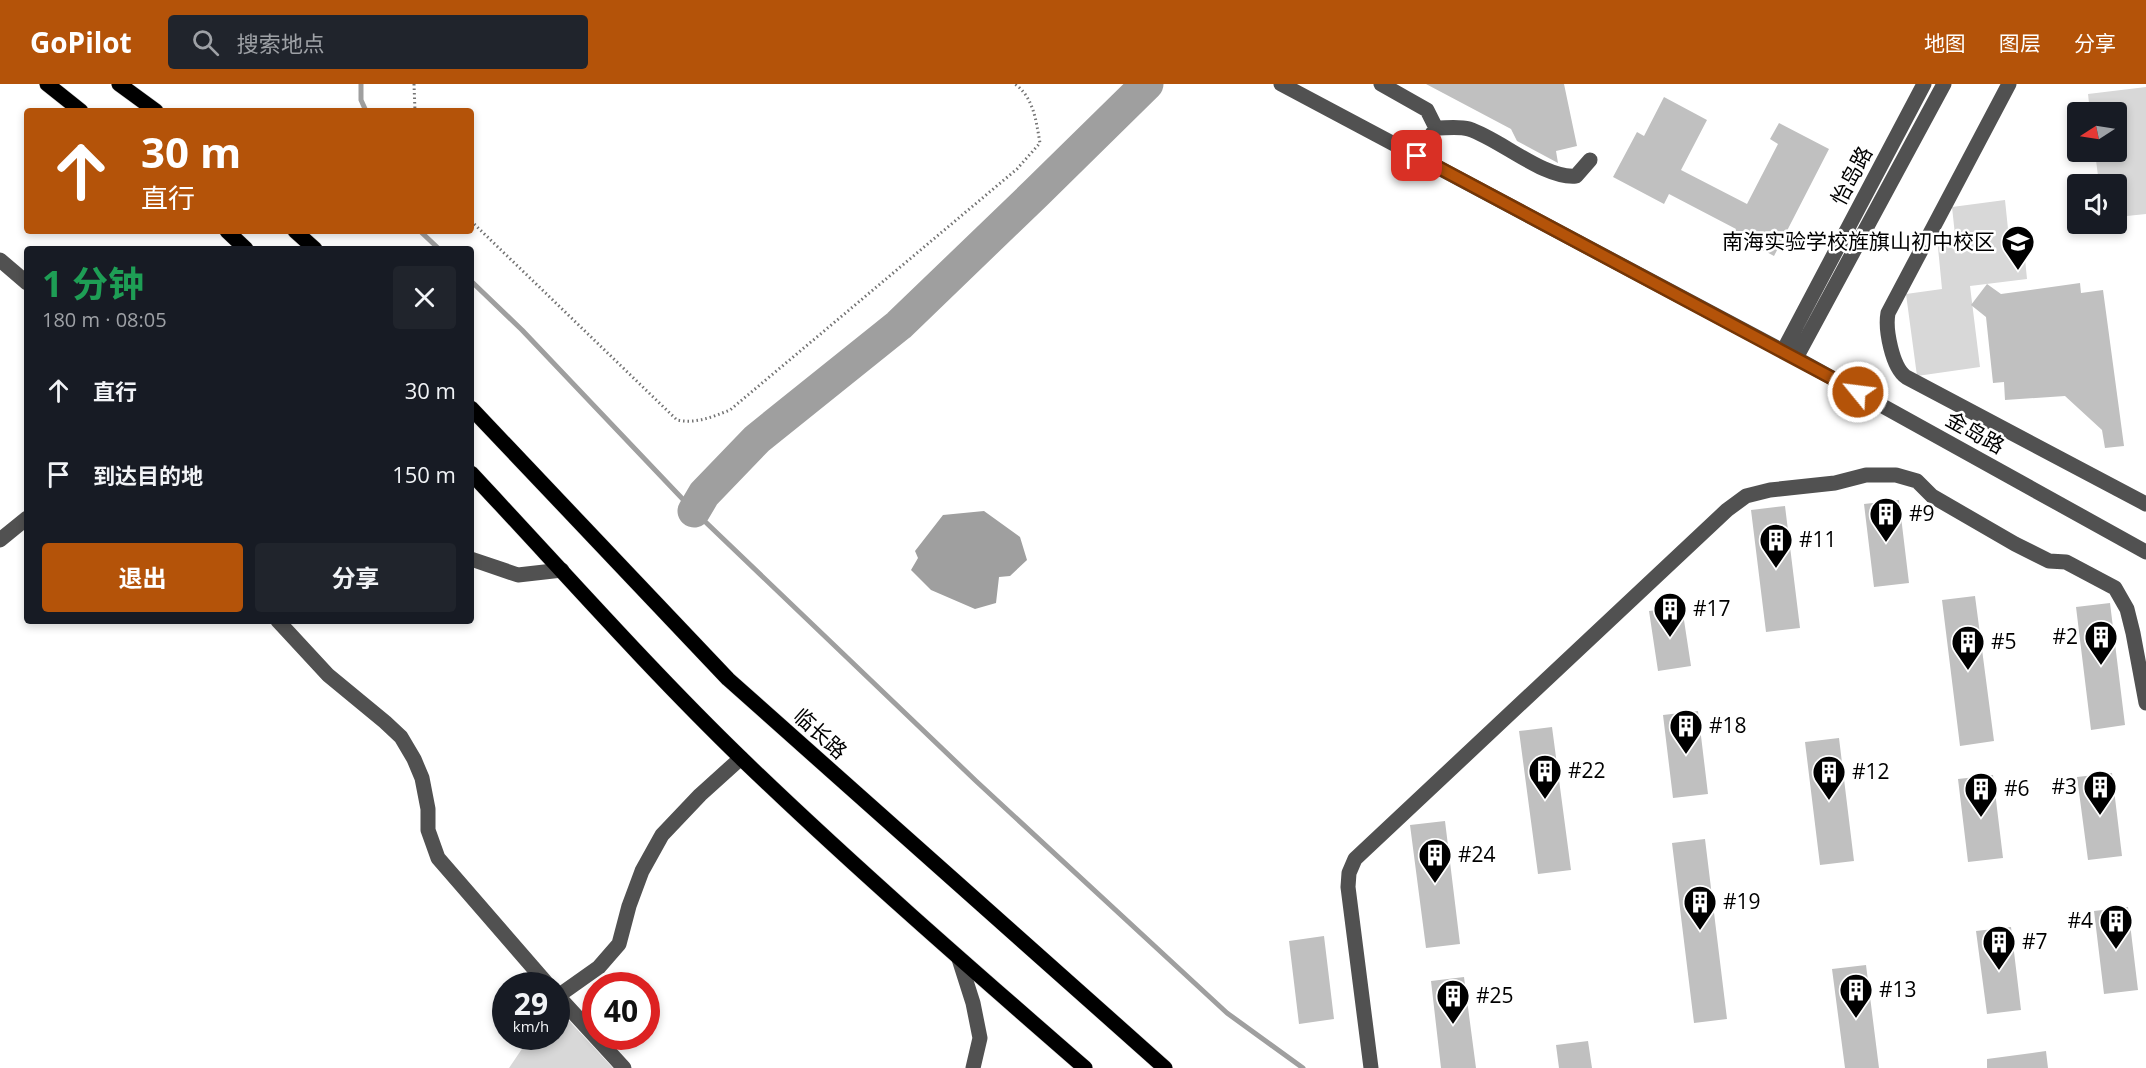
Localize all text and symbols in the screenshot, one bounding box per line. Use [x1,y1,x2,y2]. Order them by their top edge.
search box [168,15,588,69]
text: GoPilot [30,23,132,61]
icon: search [189,26,222,59]
text: 搜索地点 [237,28,325,58]
text: 地图 [1924,29,1966,57]
text: 图层 [1999,29,2041,57]
text: 分享 [2074,29,2116,57]
north arrow [2067,102,2127,162]
map controls [2067,102,2127,234]
text: 30 m [141,123,241,180]
pin [1391,130,1442,181]
icon: ahead [42,132,120,210]
icon: arrive [1400,139,1433,172]
street label: 怡岛路 [1824,141,1878,210]
button: sound [2067,174,2127,234]
text: 直行 [141,179,195,216]
school or university icon: 南海实验学校旌旗山初中校区 [2000,224,2036,271]
place label: 南海实验学校旌旗山初中校区 [1722,227,1995,255]
text: 1 分钟 [42,259,144,308]
button: close [393,266,456,329]
text: 180 m · 08:05 [42,306,167,333]
position arrow [1826,360,1890,424]
icon: ahead [42,374,75,407]
text: 30 m [405,375,456,405]
text: 直行 [93,376,137,406]
street label: 金岛路 [1941,405,2010,460]
icon: arrive [42,458,75,491]
text: 150 m [392,459,456,489]
text: 到达目的地 [93,460,203,490]
building icon: #9 [1868,496,1904,543]
place label: #9 [1909,499,1935,527]
building icon: #11 [1758,522,1794,569]
place label: #11 [1799,525,1837,553]
button: 退出 [42,543,243,612]
button: 分享 [255,543,456,612]
building icon: #17 [1652,591,1688,638]
place label: #17 [1693,594,1731,622]
building icon: #2 [2083,619,2119,666]
place label: #2 [2052,622,2078,650]
building icon: #5 [1950,624,1986,671]
place label: #5 [1991,627,2017,655]
street label: 临长路 [788,702,853,765]
building icon: #18 [1668,708,1704,755]
place label: #18 [1709,711,1747,739]
building icon: #22 [1527,753,1563,800]
building icon: #12 [1811,754,1847,801]
place label: #22 [1568,756,1606,784]
place label: #12 [1852,757,1890,785]
building icon: #3 [2082,769,2118,816]
building icon: #6 [1963,771,1999,818]
place label: #3 [2051,772,2077,800]
place label: #6 [2004,774,2030,802]
building icon: #24 [1417,837,1453,884]
place label: #24 [1458,840,1496,868]
building icon: #19 [1682,884,1718,931]
place label: #19 [1723,887,1761,915]
building icon: #4 [2098,903,2134,950]
place label: #4 [2067,906,2093,934]
building icon: #7 [1981,924,2017,971]
place label: #7 [2022,927,2048,955]
speed limit sign: 40 [582,972,660,1050]
building icon: #13 [1838,972,1874,1019]
place label: #13 [1879,975,1917,1003]
building icon: #25 [1435,978,1471,1025]
place label: #25 [1476,981,1514,1009]
text: 29 [514,983,548,1024]
text: km/h [513,1016,549,1036]

